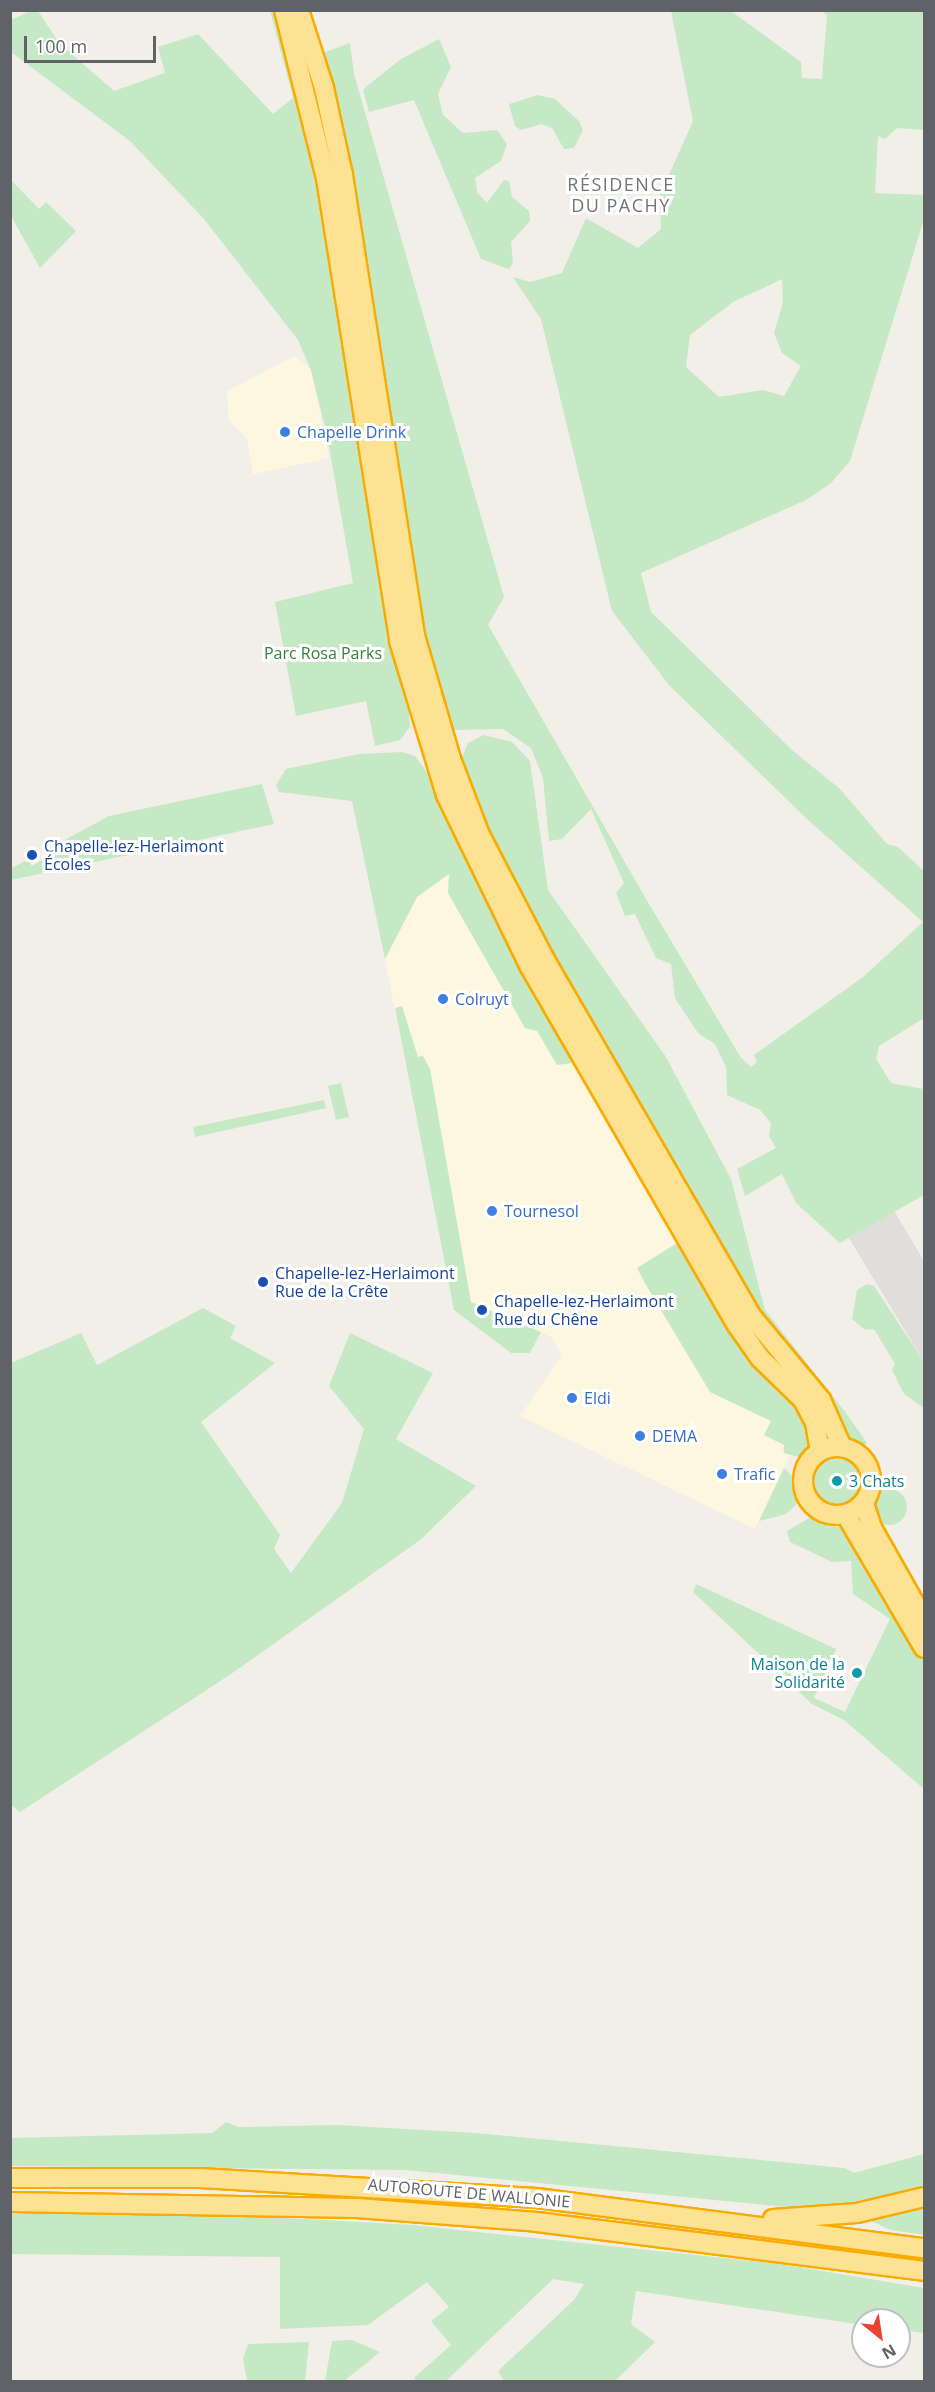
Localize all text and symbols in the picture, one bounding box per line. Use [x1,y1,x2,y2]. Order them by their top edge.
scale bar [27,24,159,62]
text: 100 m [35,34,87,58]
district label: RÉSIDENCE DU PACHY [567,174,675,216]
place label: Chapelle Drink [297,422,406,442]
marker: Chapelle Drink [278,425,292,439]
park label: Parc Rosa Parks [264,643,382,663]
place label: Chapelle-lez-Herlaimont Écoles [44,836,224,874]
marker: Chapelle-lez-Herlaimont Écoles [25,848,39,862]
place label: Colruyt [455,989,509,1009]
marker: Colruyt [436,992,450,1006]
place label: Tournesol [504,1201,579,1221]
marker: Tournesol [485,1204,499,1218]
place label: Chapelle-lez-Herlaimont Rue de la Crête [275,1263,455,1301]
marker: Chapelle-lez-Herlaimont Rue de la Crête [256,1275,270,1289]
place label: Chapelle-lez-Herlaimont Rue du Chêne [494,1291,674,1329]
marker: Chapelle-lez-Herlaimont Rue du Chêne [475,1303,489,1317]
place label: Eldi [584,1388,611,1408]
marker: Eldi [565,1391,579,1405]
place label: DEMA [652,1426,697,1446]
marker: DEMA [633,1429,647,1443]
place label: Trafic [734,1464,775,1484]
marker: Trafic [715,1467,729,1481]
place label: 3 Chats [849,1471,904,1491]
marker: 3 Chats [830,1474,844,1488]
place label: Maison de la Solidarité [751,1654,845,1692]
marker: Maison de la Solidarité [850,1666,864,1680]
street label: AUTOROUTE DE WALLONIE [367,2175,571,2211]
north arrow [851,2308,911,2368]
text: N [878,2339,900,2365]

